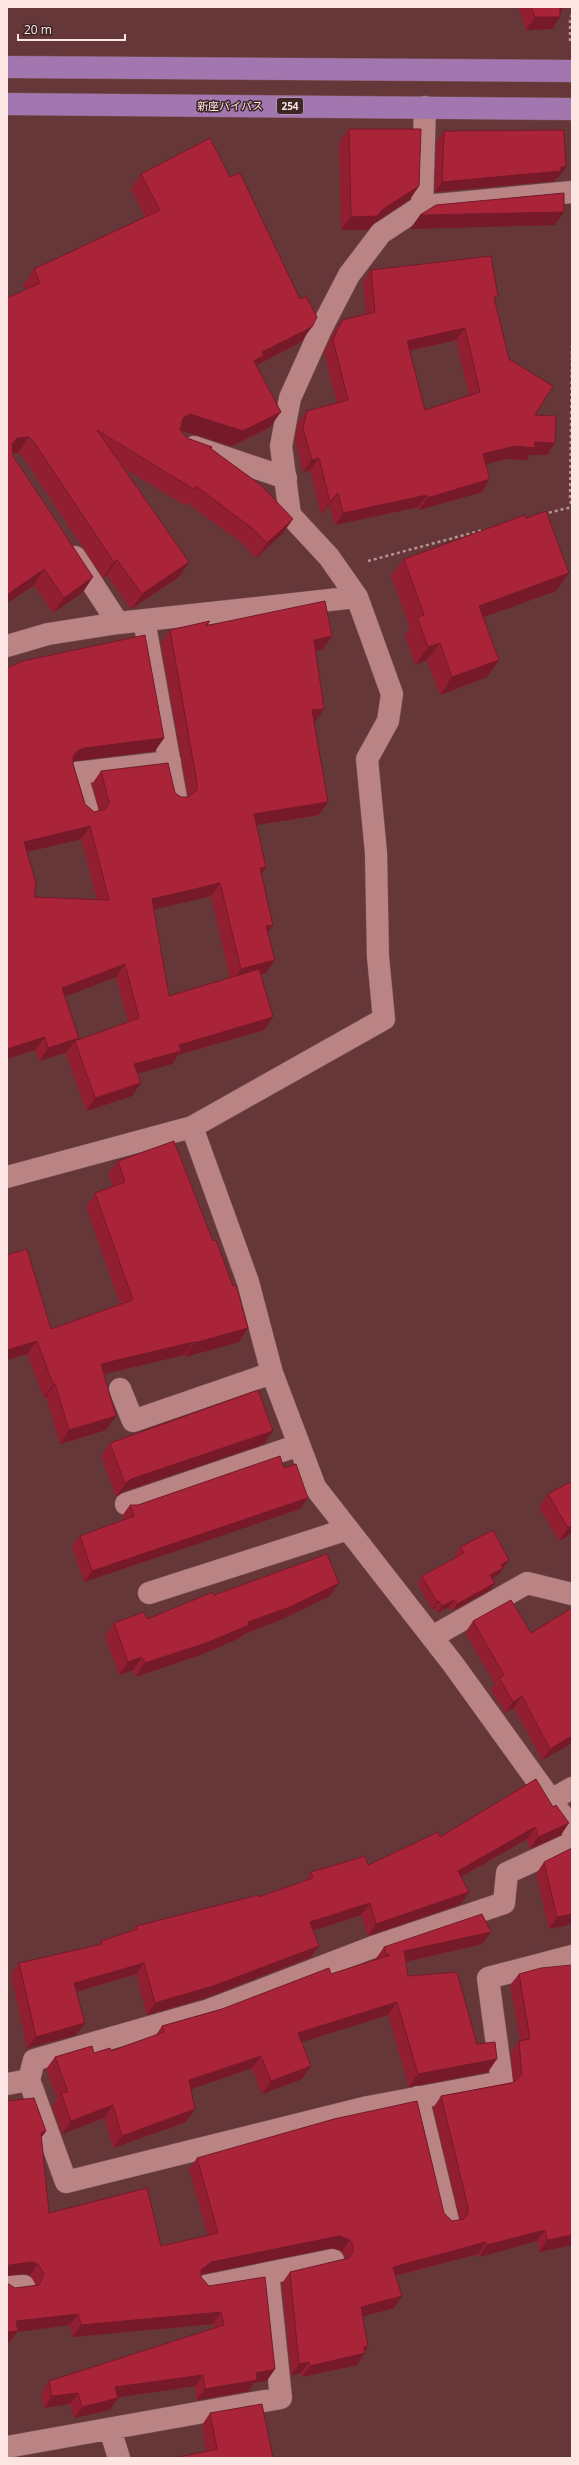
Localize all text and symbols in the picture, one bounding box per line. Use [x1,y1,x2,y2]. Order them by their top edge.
scale bar [18,16,125,42]
text: 20 m [24,21,52,38]
street label: 新座バイパス [197,98,263,113]
road number: 254 [277,98,303,114]

